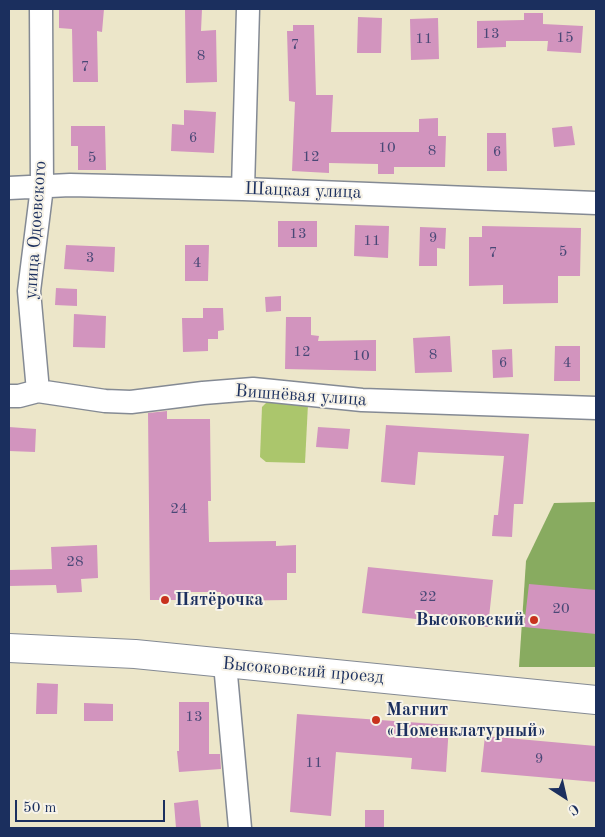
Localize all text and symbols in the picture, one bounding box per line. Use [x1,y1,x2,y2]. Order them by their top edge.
house number: 13 [482,25,500,43]
house number: 15 [556,29,574,47]
house number: 11 [415,30,433,48]
house number: 7 [291,36,299,54]
house number: 8 [197,47,205,65]
house number: 7 [81,58,89,76]
house number: 6 [189,129,197,147]
house number: 10 [378,139,396,157]
house number: 8 [428,142,436,160]
house number: 6 [493,143,501,161]
house number: 12 [302,148,320,166]
house number: 5 [88,149,96,167]
street label: улица Одоевского [20,160,52,300]
street label: Шацкая улица [244,178,362,204]
house number: 13 [289,225,307,243]
house number: 9 [429,229,437,247]
house number: 11 [363,232,381,250]
house number: 5 [559,243,567,261]
house number: 7 [489,244,497,262]
house number: 3 [86,249,94,267]
house number: 4 [193,254,201,272]
house number: 12 [293,343,311,361]
house number: 8 [429,346,437,364]
house number: 10 [352,347,370,365]
house number: 6 [499,354,507,372]
house number: 4 [563,354,571,372]
street label: Вишнёвая улица [234,381,368,411]
house number: 24 [170,500,188,518]
house number: 28 [66,553,84,571]
house number: 22 [419,588,437,606]
place label: Пятёрочка [175,589,263,611]
marker: Пятёрочка [159,594,171,606]
house number: 20 [552,600,570,618]
place label: Высоковский [415,609,524,631]
marker: Высоковский [528,614,540,626]
street label: Высоковский проезд [221,653,385,689]
place label: Магнит «Номенклатурный» [386,699,546,742]
house number: 13 [185,708,203,726]
marker: Магнит «Номенклатурный» [370,714,382,726]
house number: 9 [535,750,543,768]
house number: 11 [305,754,323,772]
north arrow [540,772,590,822]
scale bar [18,790,168,822]
text: 50 m [23,801,57,816]
text: С [566,801,581,818]

